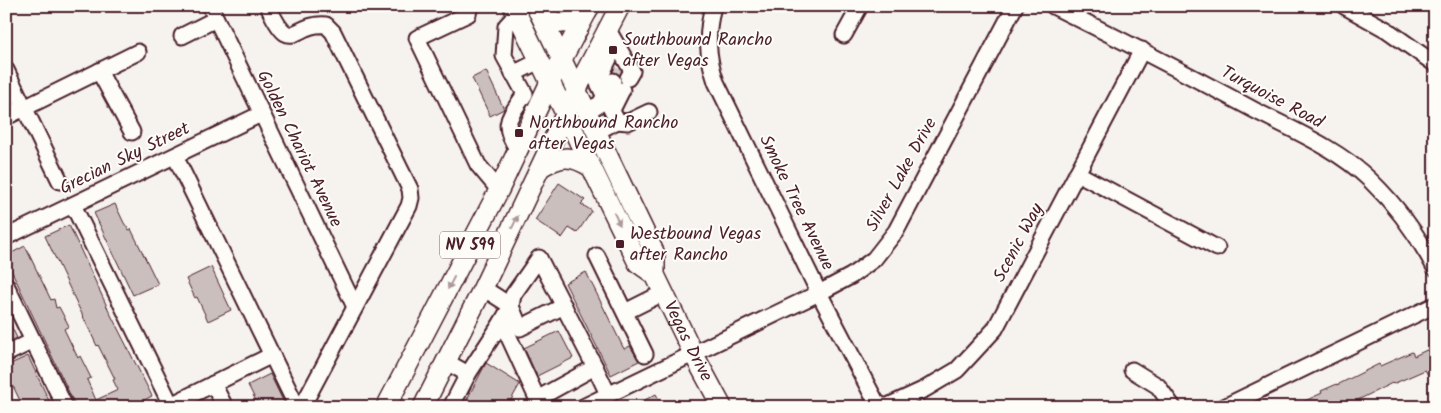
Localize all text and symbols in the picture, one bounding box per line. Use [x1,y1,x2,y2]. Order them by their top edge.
place label: Southbound Rancho after Vegas [623,26,772,76]
marker: Southbound Rancho after Vegas [607,44,619,56]
street label: Turquoise Road [1215,59,1330,138]
street label: Golden Chariot Avenue [248,65,350,233]
place label: Northbound Rancho after Vegas [529,109,678,159]
street label: Silver Lake Drive [859,113,945,237]
street label: Grecian Sky Street [55,114,196,203]
marker: Northbound Rancho after Vegas [513,127,525,139]
street label: Smoke Tree Avenue [751,130,841,276]
street label: Scenic Way [986,198,1052,288]
one-way arrow [613,212,621,226]
one-way arrow [511,215,519,229]
place label: Westbound Vegas after Rancho [630,220,762,270]
road number: NV 599 [440,232,500,258]
marker: Westbound Vegas after Rancho [614,238,626,250]
one-way arrow [447,276,455,290]
street label: Vegas Drive [655,296,720,387]

